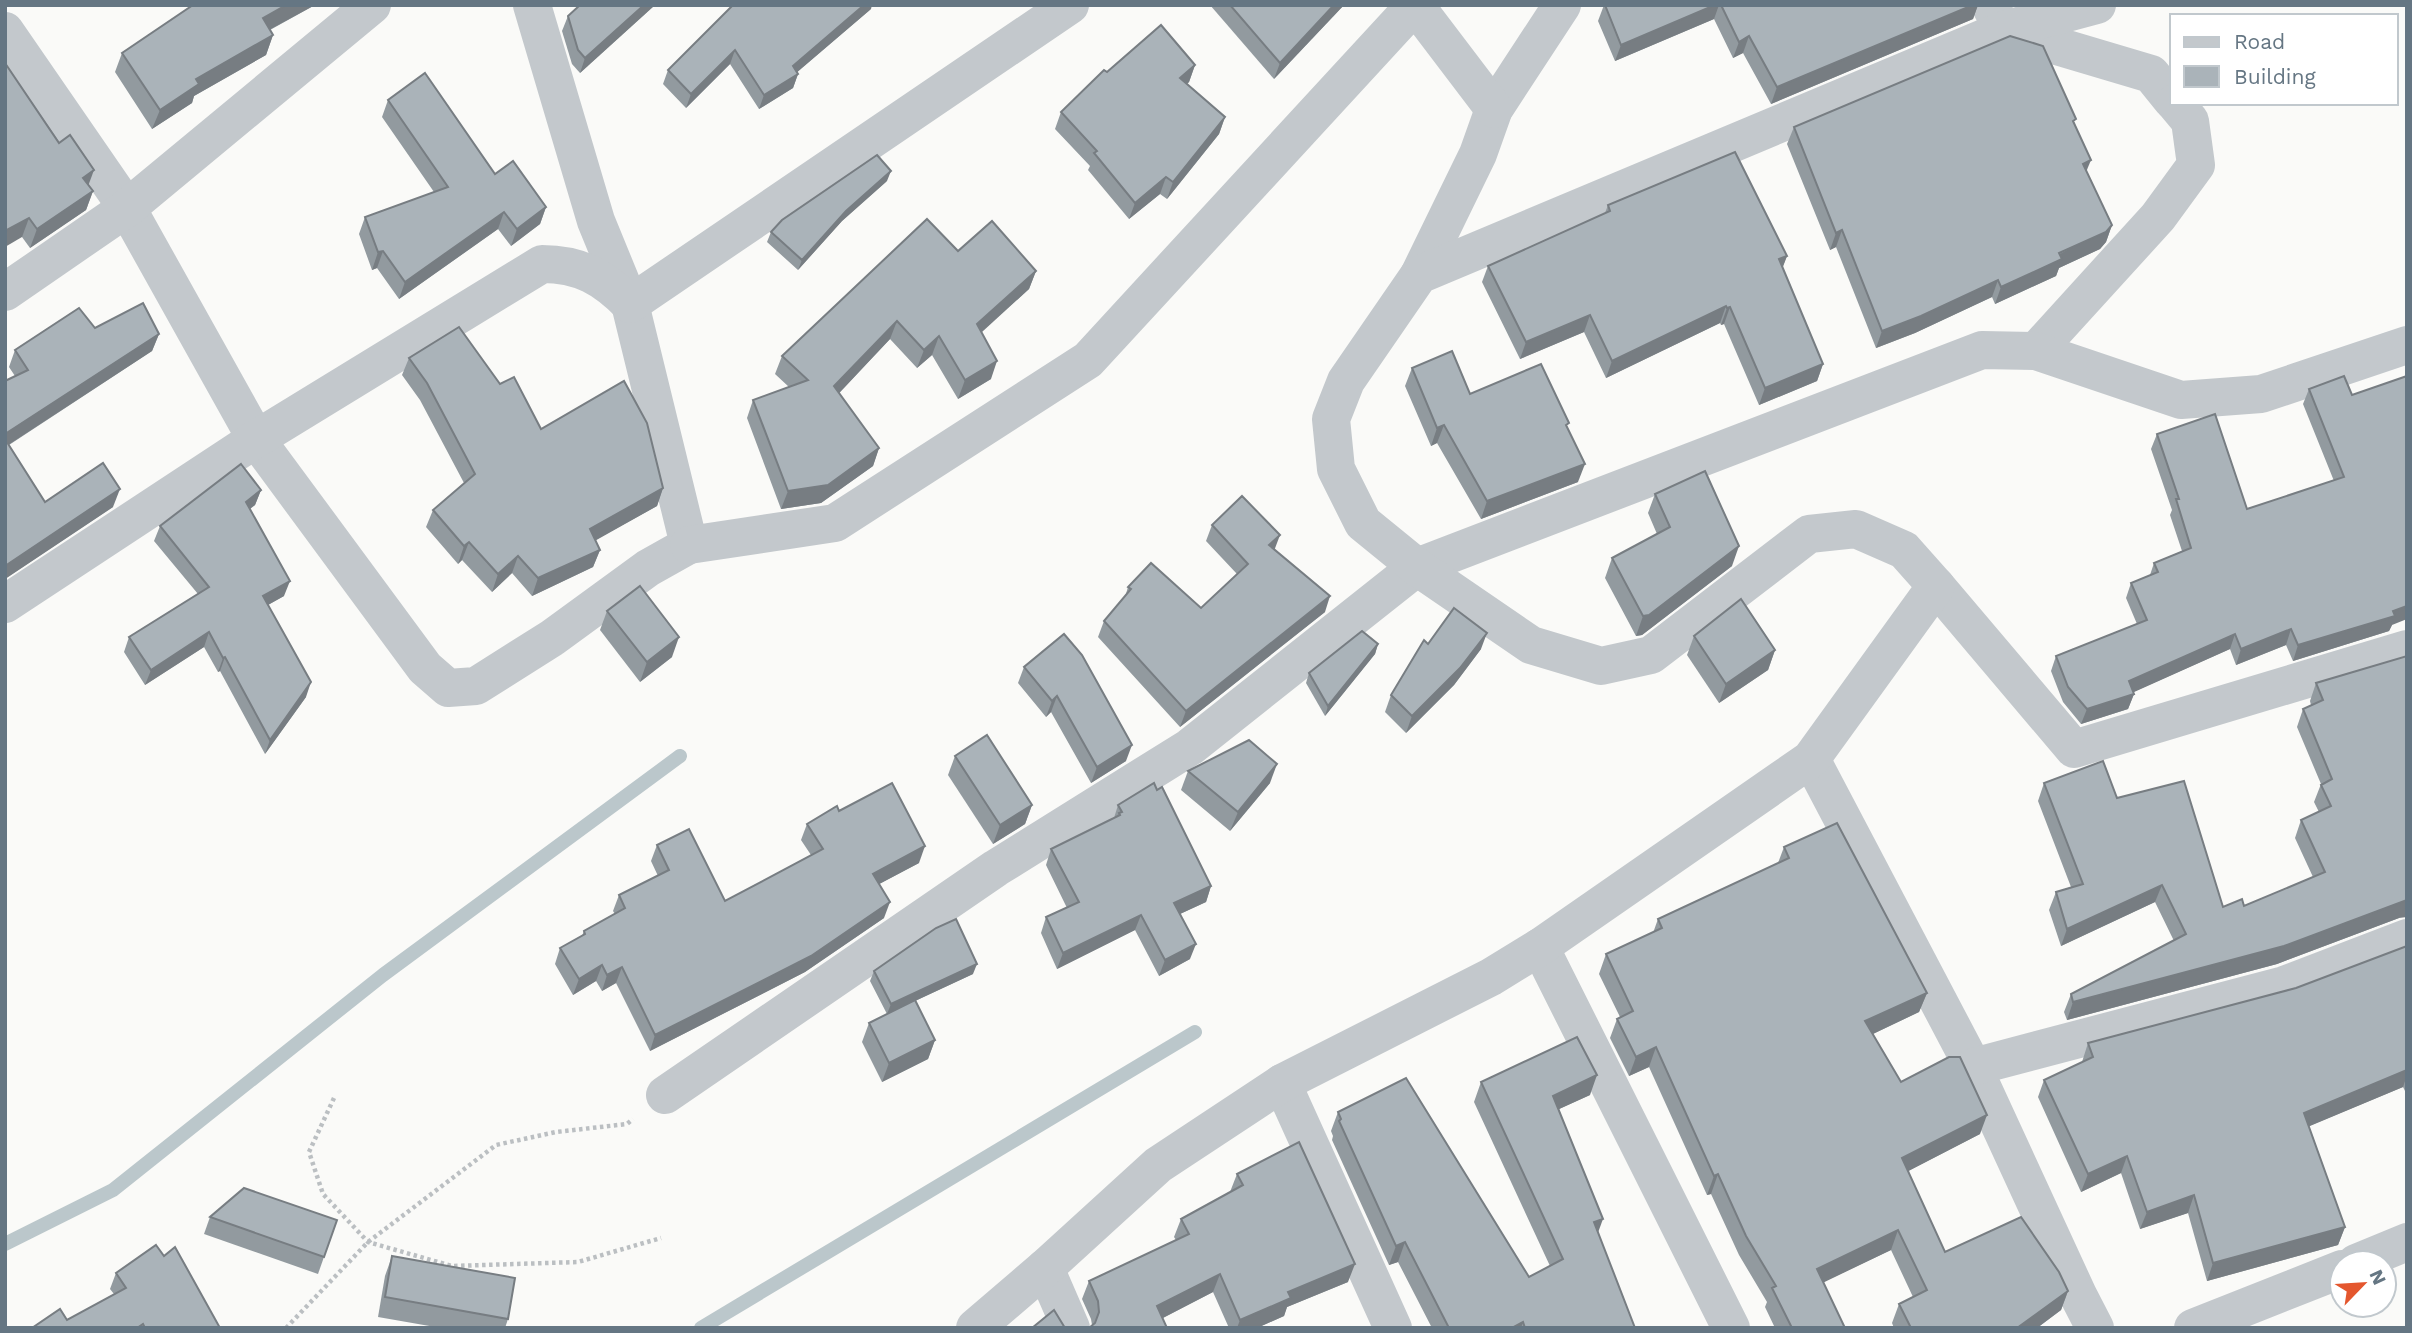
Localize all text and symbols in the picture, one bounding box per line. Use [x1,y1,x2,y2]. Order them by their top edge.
legend [2170,14,2398,105]
text: Road [2234,29,2285,54]
text: Building [2234,64,2316,89]
north arrow [2328,1249,2398,1319]
text: N [2365,1266,2391,1288]

